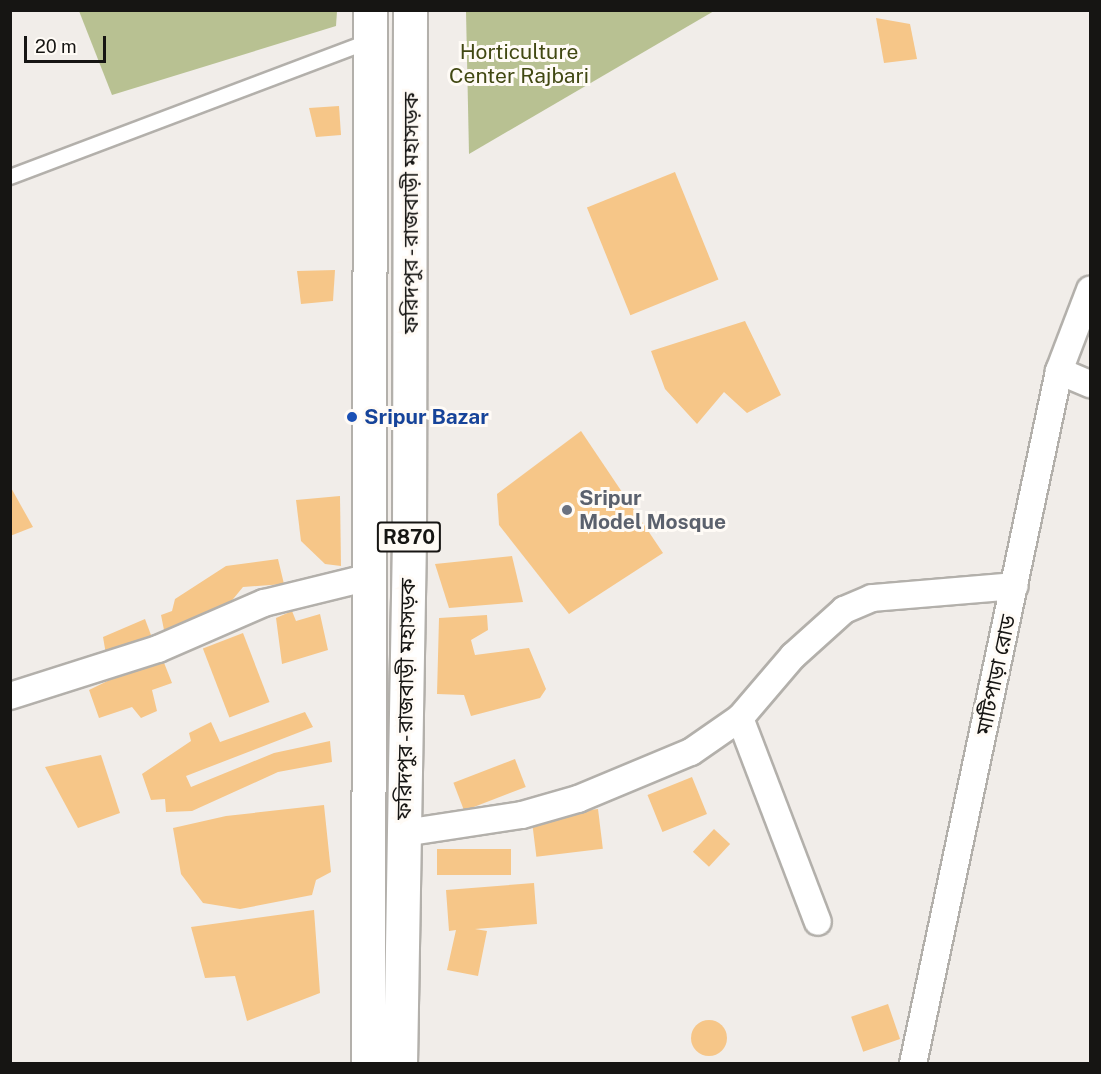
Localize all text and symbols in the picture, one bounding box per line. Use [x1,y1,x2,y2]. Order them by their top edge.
scale bar [27,24,110,62]
text: 20 m [35,36,77,57]
park label: Horticulture Center Rajbari [449,39,589,89]
street label: ফরিদপুর - রাজবাড়ী মহাসড়ক [398,89,424,337]
place label: Sripur Bazar [364,404,489,430]
marker: Sripur Bazar [345,410,359,424]
place label: Sripur Model Mosque [579,485,726,535]
marker: Sripur Model Mosque [560,503,574,517]
road number: R870 [376,520,442,554]
street label: ফরিদপুর - রাজবাড়ী মহাসড়ক [391,575,421,823]
street label: মাটিপাড়া রোড [971,613,1021,737]

